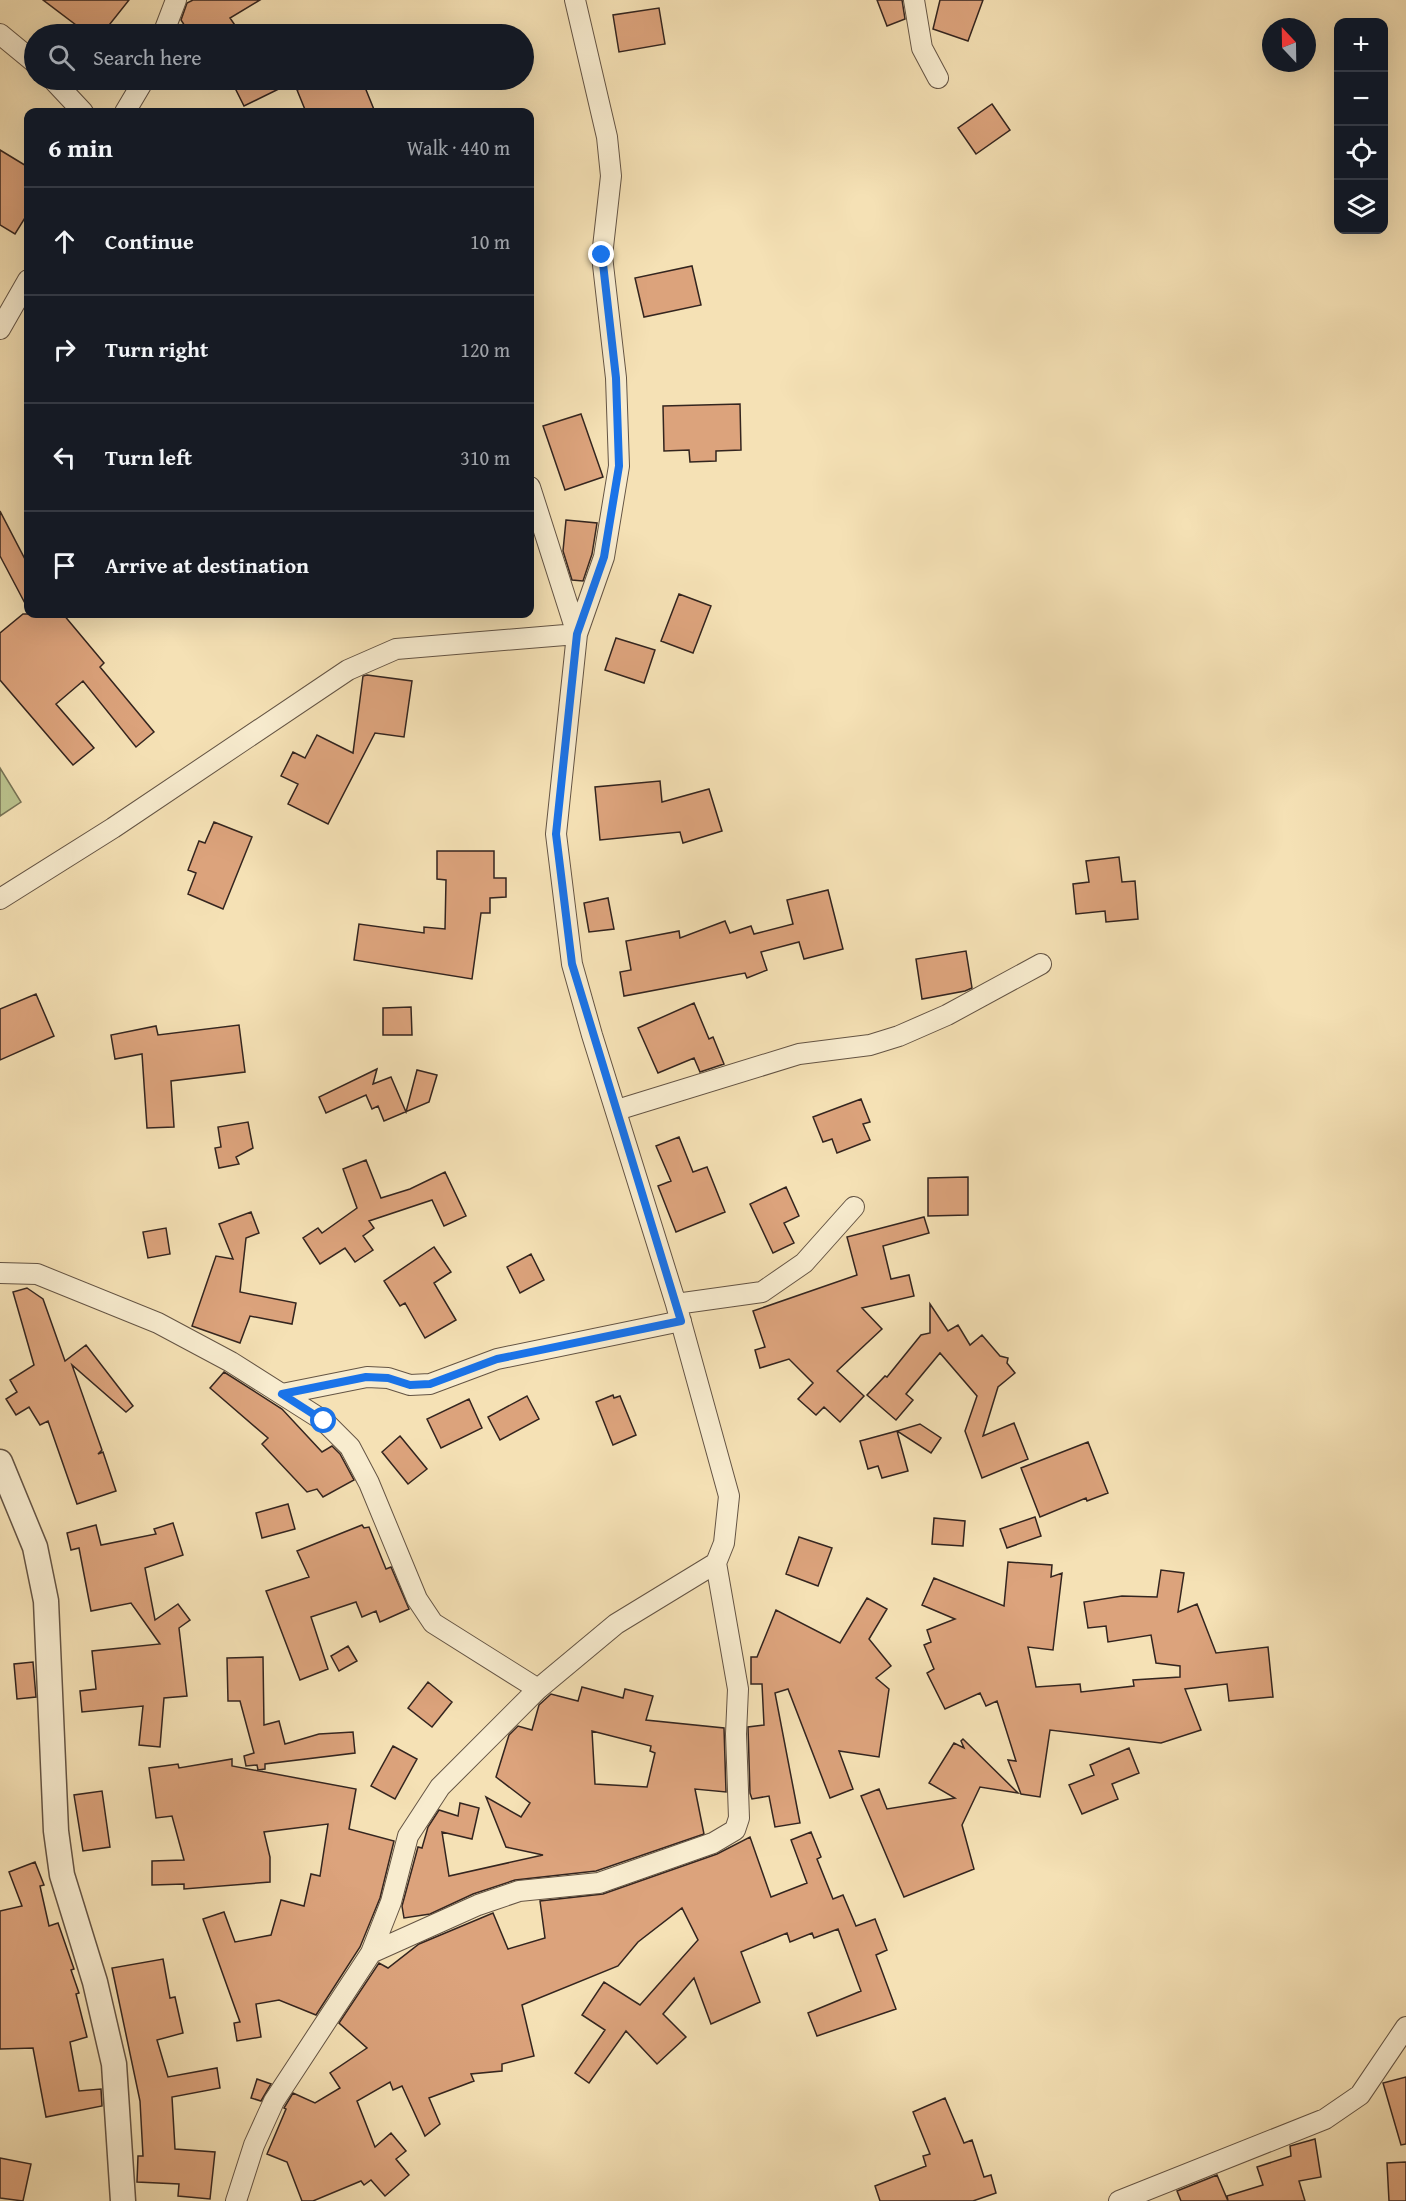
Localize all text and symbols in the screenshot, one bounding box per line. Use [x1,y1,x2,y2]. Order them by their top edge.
north arrow [1262,18,1316,72]
map controls [1334,18,1388,234]
button: + [1334,18,1388,72]
search box [24,24,534,90]
icon: search [45,41,78,74]
text: Search here [93,41,202,73]
button: − [1334,72,1388,126]
button: locate [1334,126,1388,180]
text: 6 min [48,128,113,167]
text: Walk · 440 m [407,133,510,162]
button: layers [1334,180,1388,234]
icon: ahead [48,225,81,258]
text: Continue [105,225,194,257]
text: 10 m [470,227,510,256]
route end [588,241,614,267]
icon: right [48,333,81,366]
text: Turn right [105,333,208,365]
text: 120 m [460,335,510,364]
icon: left [48,441,81,474]
text: Turn left [105,441,192,473]
text: 310 m [460,443,510,472]
icon: arrive [48,549,81,582]
text: Arrive at destination [105,549,309,581]
route start [310,1407,336,1433]

